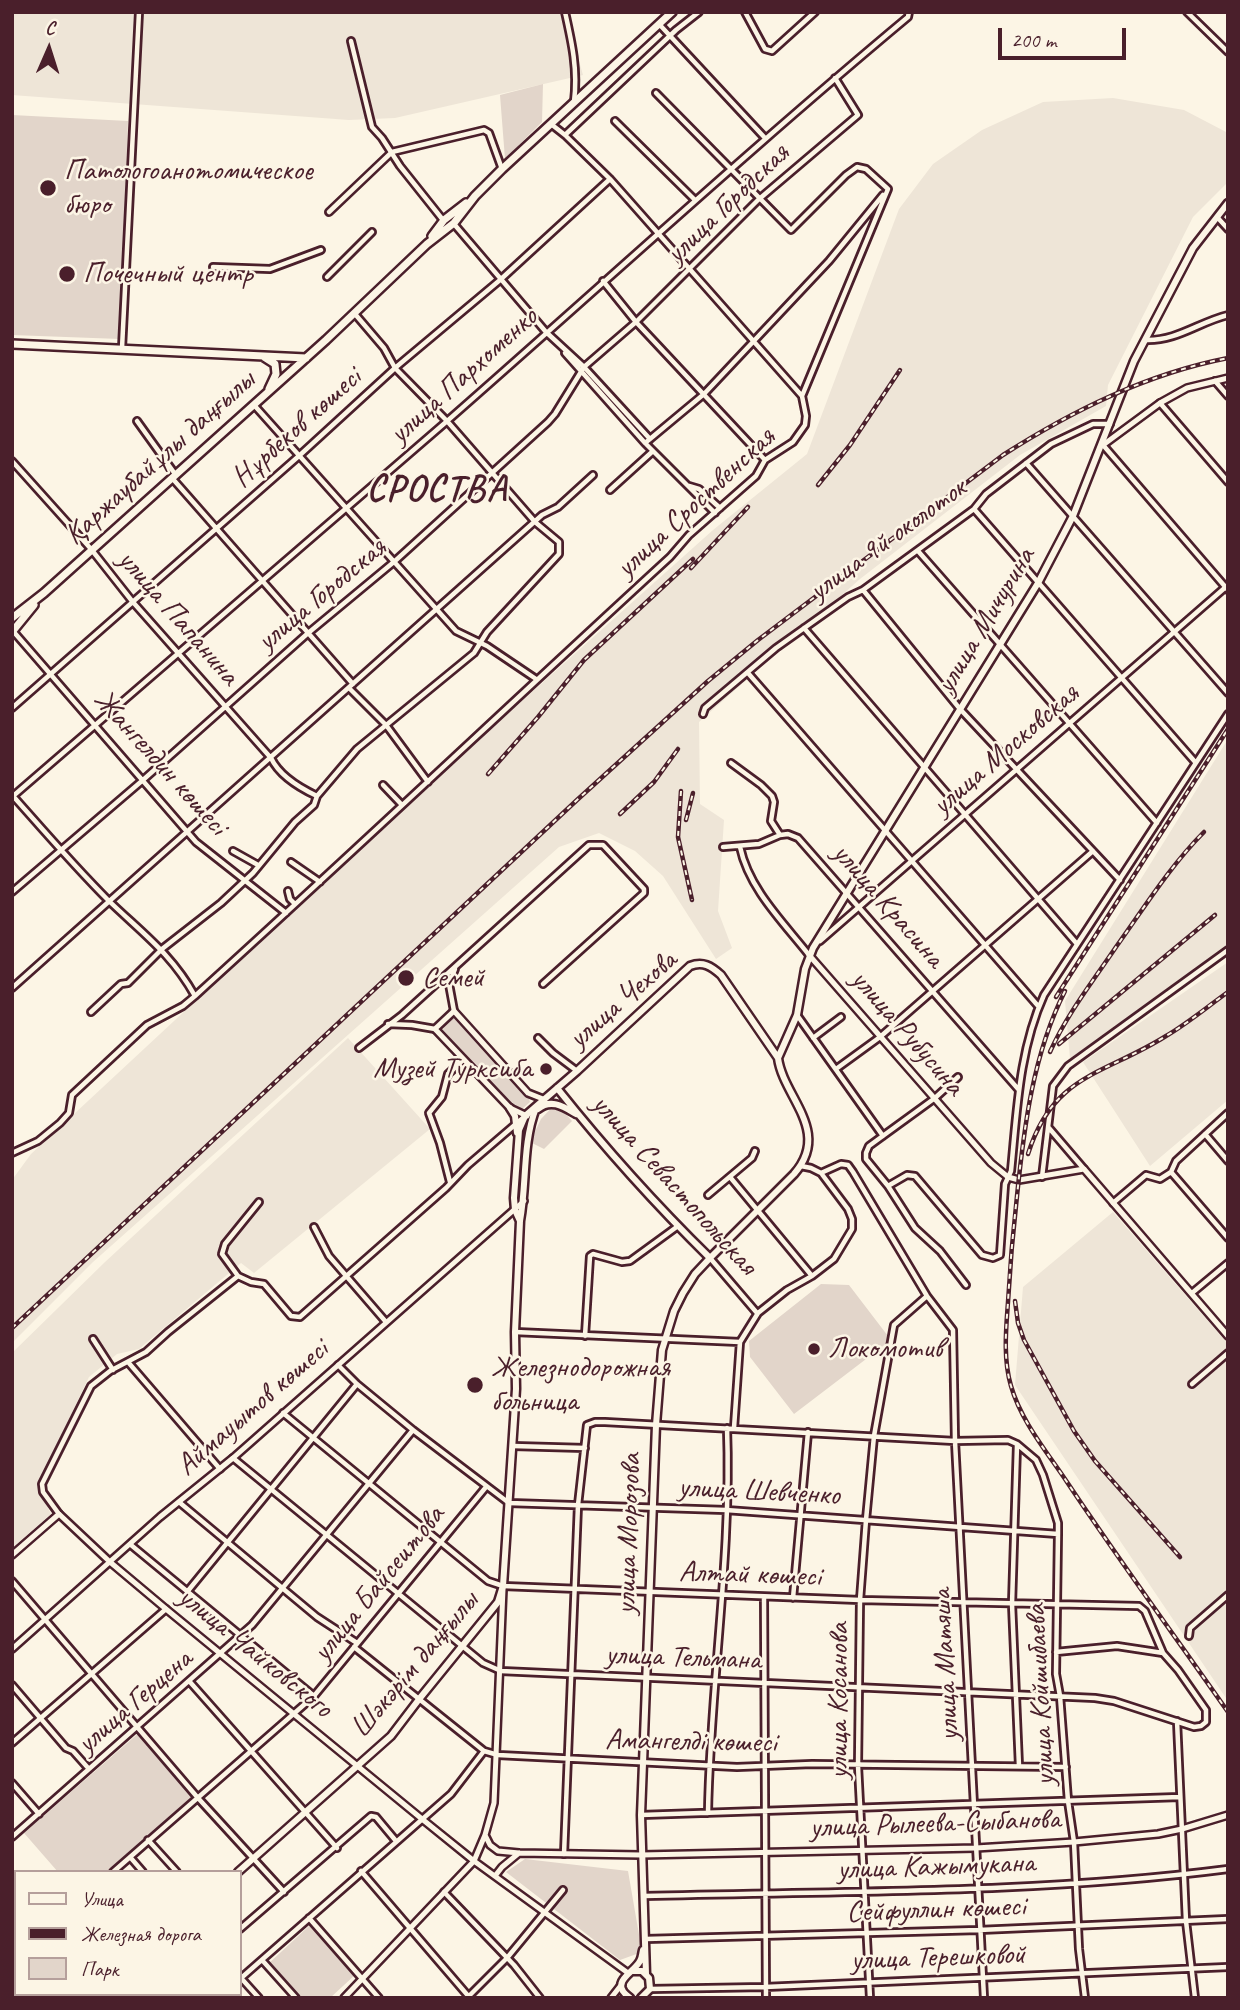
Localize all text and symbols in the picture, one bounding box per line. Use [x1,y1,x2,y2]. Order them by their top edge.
north arrow [14,14,84,84]
scale bar [1002,14,1130,58]
text: С [45,16,55,40]
text: 200 m [1011,27,1056,53]
street label: улица Городская [659,136,797,272]
place label: Патологоанотомическое бюро [64,153,312,224]
marker: Патологоанотомическое бюро [38,178,58,198]
place label: Почечный центр [83,256,253,292]
marker: Почечный центр [57,264,77,284]
street label: улица Пархоменко [382,300,546,452]
street label: Нұрбеков көшесі [225,360,369,496]
street label: Қаржаубайұлы даңғылы [57,363,263,553]
street label: улица Сроственская [609,420,783,586]
district label: СРОСТВА [364,468,510,512]
street label: улица 9й околоток [802,471,974,609]
street label: улица Городская [250,530,394,660]
street label: улица Мичурина [928,541,1044,701]
street label: улица Папанина [109,543,247,693]
street label: улица Московская [925,676,1087,824]
street label: Жангелдин көшесі [85,683,235,843]
street label: улица Красина [824,836,952,976]
street label: улица Чехова [561,943,685,1057]
place label: Семей [422,960,484,996]
street label: улица Рубусина [842,963,972,1103]
marker: Семей [396,968,416,988]
place label: Музей Турксиба [373,1051,532,1087]
marker: Музей Турксиба [538,1061,554,1077]
street label: улица Севастопольская [583,1087,765,1283]
place label: Локомотив [828,1331,943,1367]
street label: Аймауытов көшесі [170,1332,336,1484]
marker: Локомотив [806,1341,822,1357]
place label: Железнодорожная больница [491,1350,670,1420]
marker: Железнодорожная больница [465,1375,485,1395]
street label: улица Морозова [608,1453,650,1615]
street label: улица Шевченко [677,1470,841,1514]
street label: улица Байсеитова [305,1499,453,1669]
street label: Алтай көшесі [678,1555,822,1595]
street label: улица Чайковского [170,1580,340,1726]
street label: Шәкәрім даңғылы [343,1584,487,1746]
street label: улица Матяша [924,1588,968,1742]
street label: улица Койшибаева [1018,1603,1064,1787]
street label: улица Косанова [821,1623,857,1779]
street label: улица Тельмана [605,1637,761,1679]
street label: улица Герцена [70,1642,200,1762]
street label: Амангелді көшесі [605,1723,777,1761]
street label: улица Рылеева-Сыбанова [809,1802,1061,1846]
street label: улица Кажымукана [837,1846,1035,1888]
legend [14,1870,242,1996]
text: Улица [81,1886,123,1912]
street label: Сейфуллин көшесі [846,1889,1026,1931]
text: Железная дорога [81,1921,201,1947]
street label: улица Терешковой [850,1937,1026,1979]
text: Парк [81,1956,118,1982]

